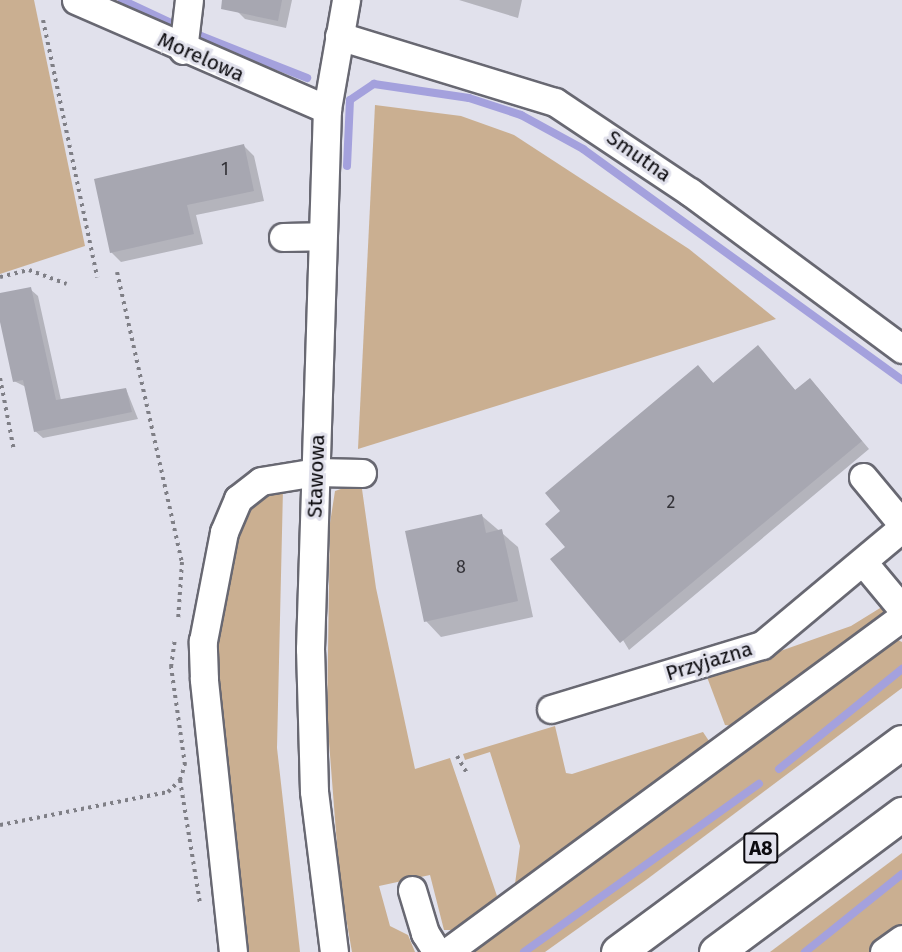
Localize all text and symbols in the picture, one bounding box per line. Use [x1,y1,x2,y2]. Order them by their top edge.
street label: Morelowa [154,27,248,87]
street label: Smutna [602,125,676,187]
house number: 1 [221,158,229,180]
street label: Stawowa [302,434,330,518]
house number: 2 [667,491,675,513]
house number: 8 [456,556,466,578]
street label: Przyjazna [663,636,755,686]
road number: A8 [743,831,779,865]

